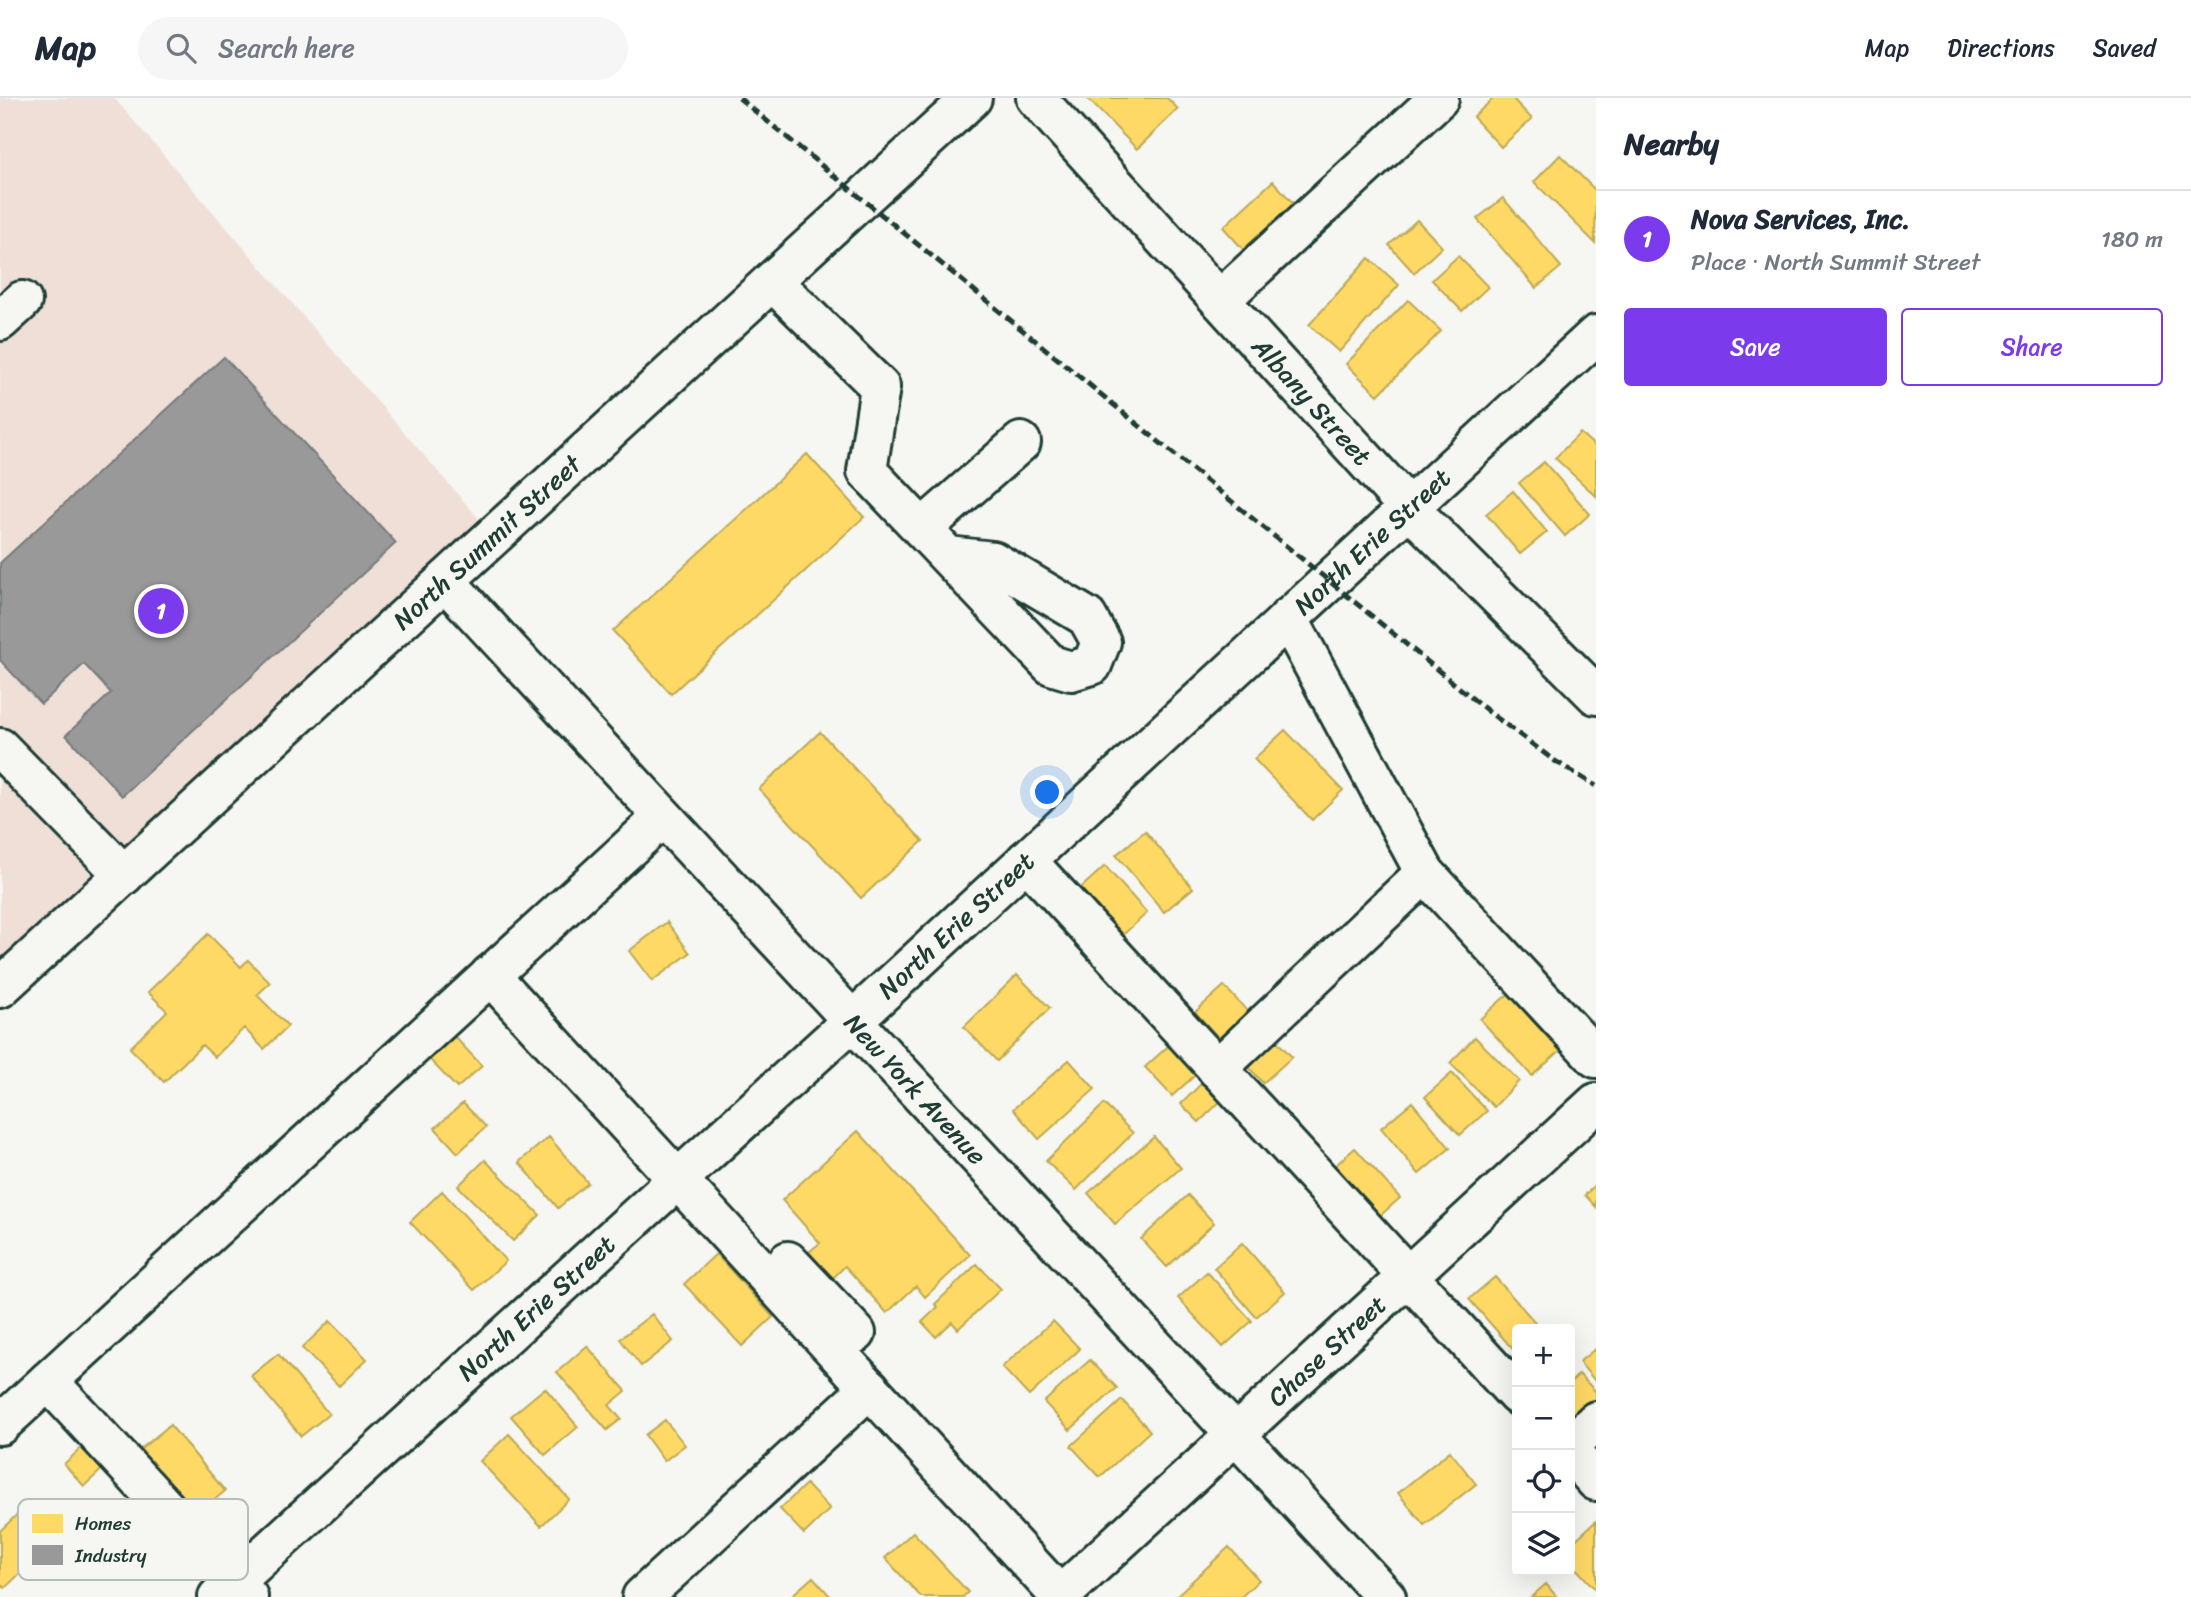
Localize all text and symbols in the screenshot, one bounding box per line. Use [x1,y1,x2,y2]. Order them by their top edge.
search box [138,17,628,80]
text: Map [35,19,96,77]
text: Search here [218,25,355,71]
text: Map [1865,27,1909,69]
text: Directions [1947,27,2055,69]
text: Saved [2093,27,2156,69]
icon: search [162,29,200,67]
text: Nearby [1624,117,1719,171]
text: Nova Services, Inc. [1691,196,1910,242]
text: 1 [1642,219,1652,260]
text: 180 m [2101,219,2163,260]
text: Place · North Summit Street [1691,242,1980,283]
button: Save [1624,308,1887,386]
button: Share [1901,308,2163,386]
street label: Albany Street [1240,325,1383,477]
street label: North Summit Street [381,442,593,642]
street label: North Erie Street [1282,456,1462,627]
pin: 1 [138,585,184,637]
your location [1030,775,1064,809]
street label: North Erie Street [866,840,1046,1010]
street label: New York Avenue [832,1002,999,1176]
street label: North Erie Street [446,1223,626,1393]
street label: Chase Street [1256,1283,1398,1418]
map controls [1512,1324,1575,1576]
button: + [1512,1324,1575,1387]
button: − [1512,1387,1575,1450]
button: locate [1512,1450,1575,1513]
legend [18,1499,248,1580]
text: Homes [75,1507,131,1540]
button: layers [1512,1513,1575,1576]
text: Industry [74,1539,147,1572]

